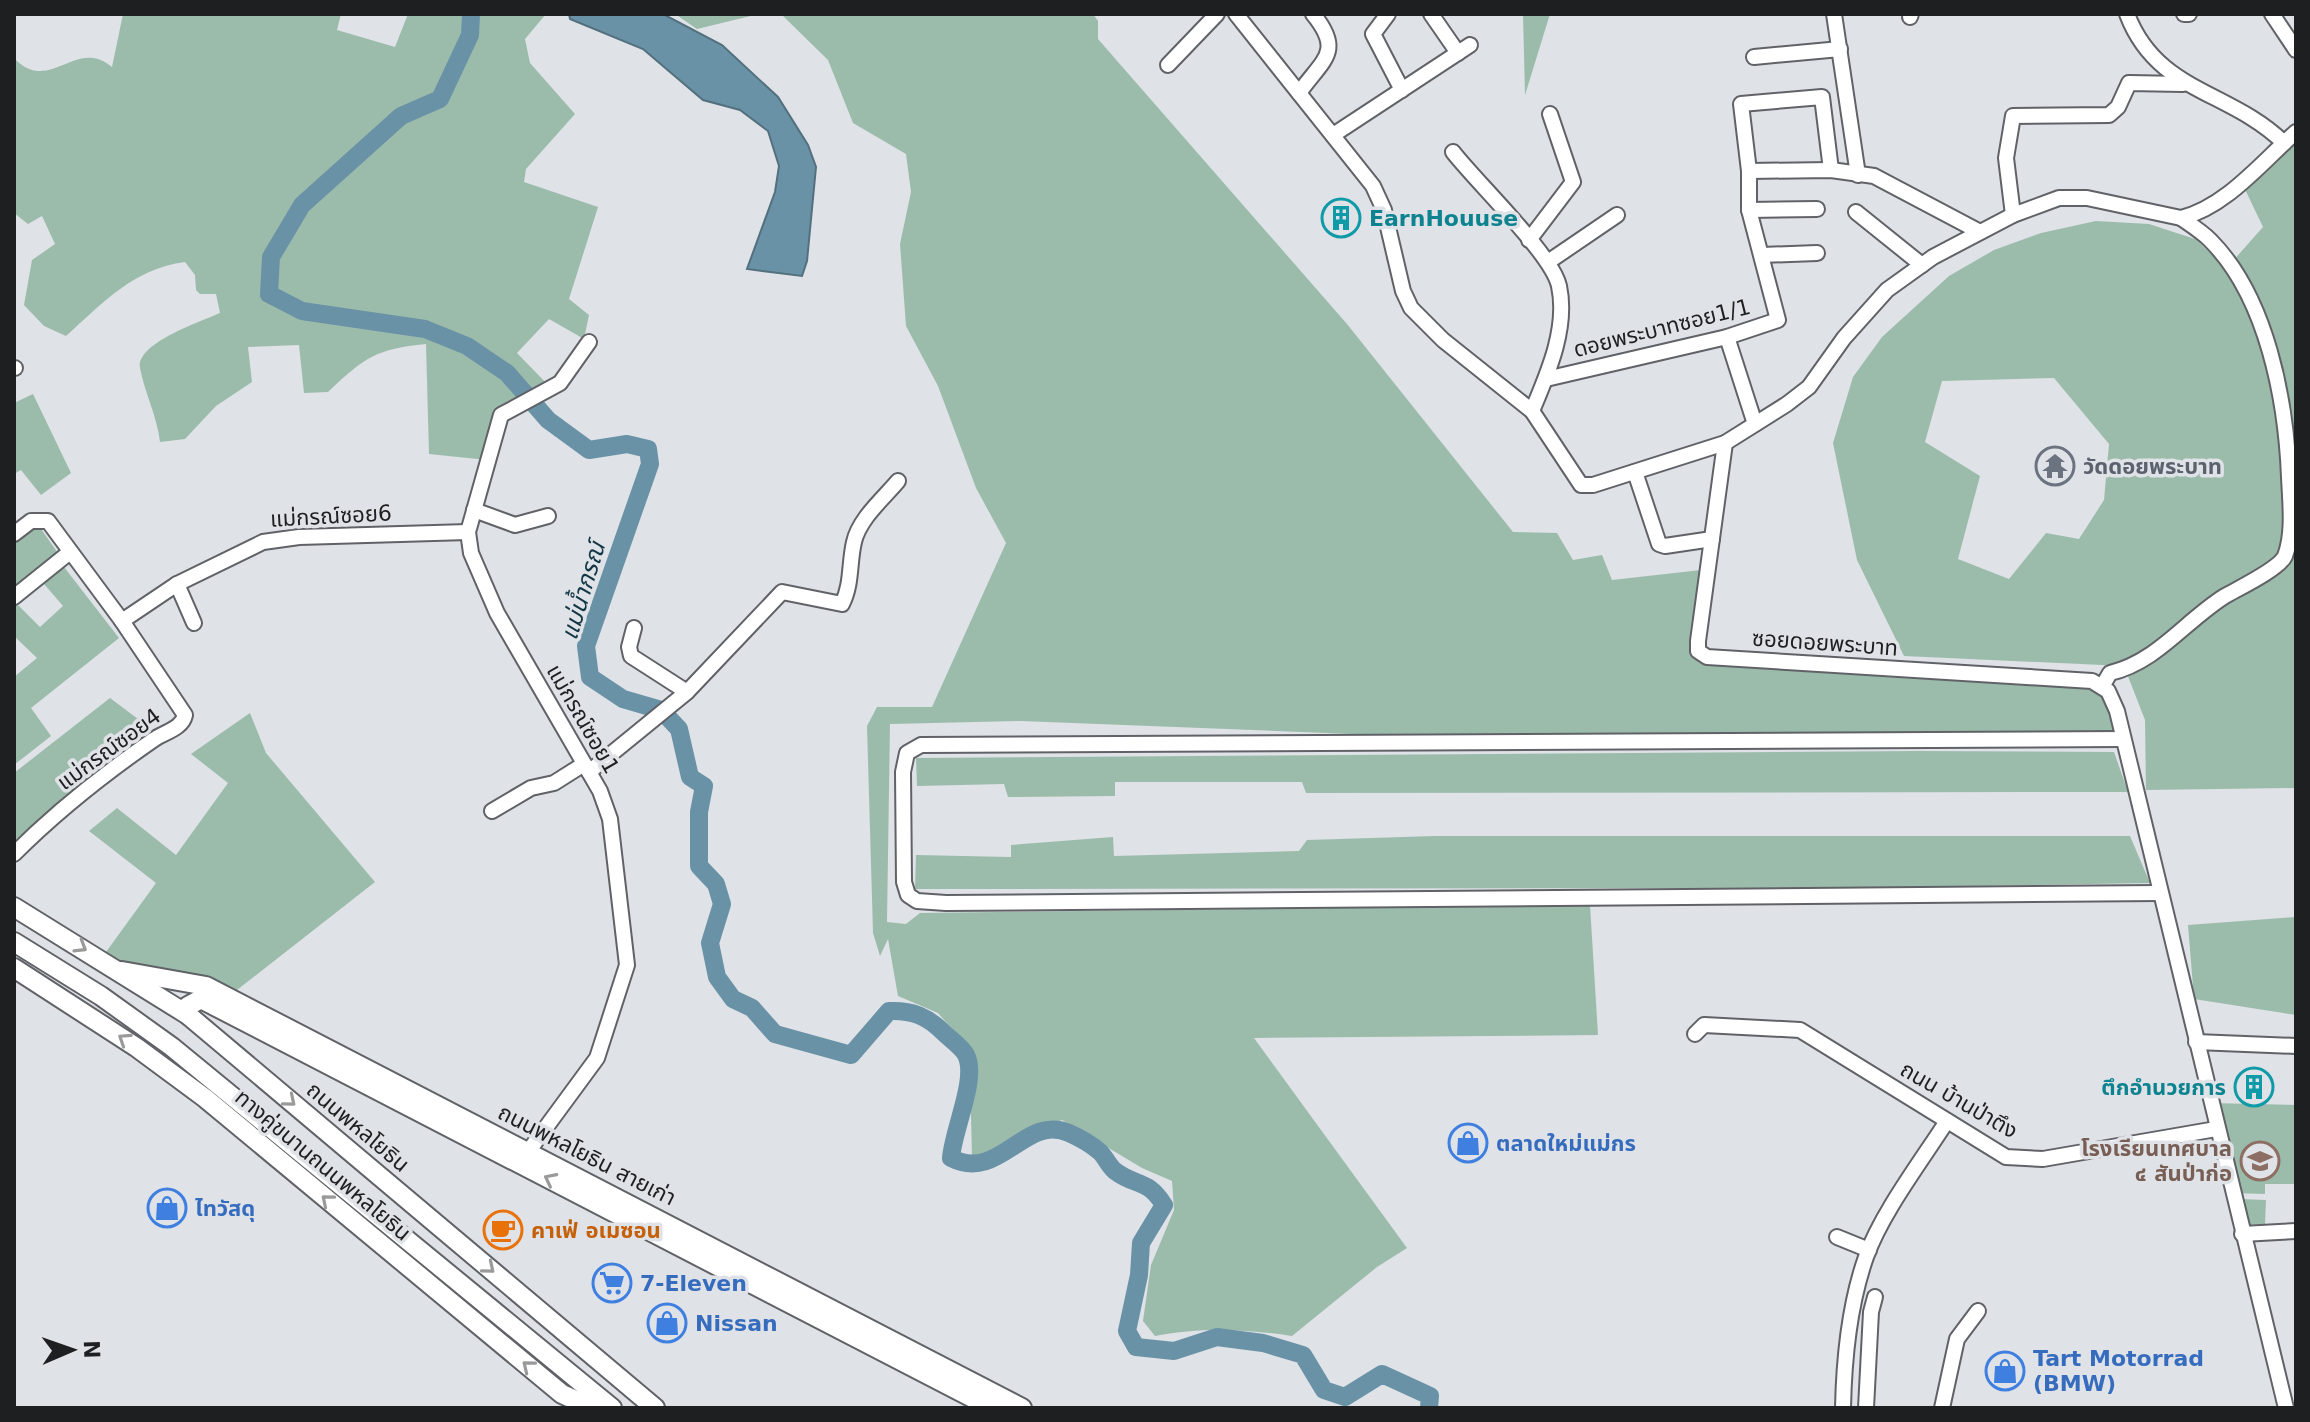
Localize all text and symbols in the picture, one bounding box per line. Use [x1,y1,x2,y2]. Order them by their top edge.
building icon: EarnHouuse [1320,197,1362,239]
place label: EarnHouuse [1369,206,1518,231]
street label: ดอยพระบาทซอย1/1 [1571,294,1753,362]
temple icon: วัดดอยพระบาท [2034,445,2076,487]
place label: วัดดอยพระบาท [2083,454,2222,479]
street label: แม่กรณ์ซอย6 [269,500,393,532]
water label: แม่น้ำกรณ์ [552,534,612,643]
street label: ซอยดอยพระบาท [1751,625,1899,661]
street label: แม่กรณ์ซอย1 [542,660,624,778]
street label: แม่กรณ์ซอย4 [52,703,166,795]
one-way arrow [72,937,87,953]
one-way arrow [118,1034,132,1049]
street label: ถนน บ้านป่าตึง [1896,1056,2022,1144]
building icon: ตึกอำนวยการ [2233,1066,2275,1108]
place label: ตึกอำนวยการ [2101,1075,2226,1100]
street label: ถนนพหลโยธิน [302,1077,414,1177]
street label: ทางคู่ขนานถนนพหลโยธิน [230,1084,416,1246]
one-way arrow [280,1091,295,1106]
street label: ถนนพหลโยธิน สายเก่า [494,1099,680,1211]
shop icon: ตลาดใหม่แม่กร [1447,1122,1489,1164]
place label: ตลาดใหม่แม่กร [1496,1131,1636,1156]
place label: โรงเรียนเทศบาล ๔ สันป่าก่อ [2081,1136,2232,1186]
school or university icon: โรงเรียนเทศบาล ๔ สันป่าก่อ [2239,1140,2281,1182]
one-way arrow [543,1174,558,1189]
shop icon: ไทวัสดุ [146,1187,188,1229]
one-way arrow [322,1195,337,1210]
place label: ไทวัสดุ [195,1196,255,1222]
cafe icon: คาเฟ่ อเมซอน [482,1209,524,1251]
place label: คาเฟ่ อเมซอน [531,1218,661,1243]
one-way arrow [480,1258,495,1273]
supermarket icon: 7-Eleven [591,1262,633,1304]
place label: 7-Eleven [640,1271,747,1296]
shop icon: Nissan [646,1302,688,1344]
north arrow [32,1310,112,1390]
place label: Nissan [695,1311,778,1336]
text: N [79,1340,104,1359]
place label: Tart Motorrad (BMW) [2033,1346,2204,1396]
shop icon: Tart Motorrad (BMW) [1984,1350,2026,1392]
one-way arrow [523,1361,537,1376]

